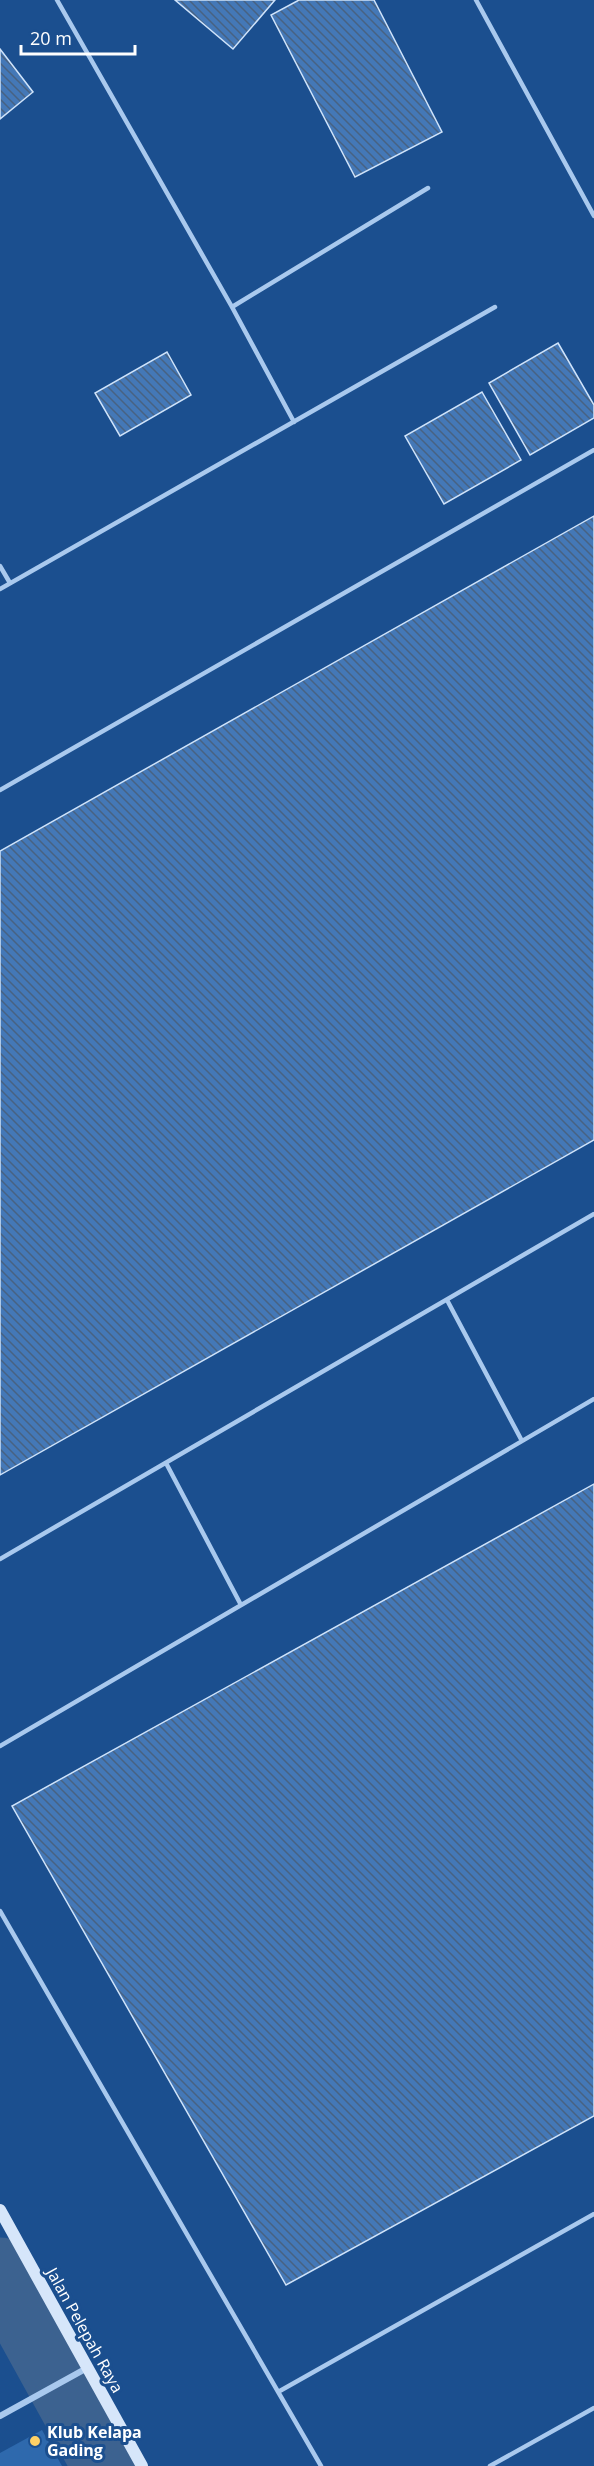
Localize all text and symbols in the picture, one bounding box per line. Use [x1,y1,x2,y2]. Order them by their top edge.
scale bar [21,18,135,56]
text: 20 m [30,26,72,50]
street label: Jalan Pelepah Raya [40,2262,129,2397]
place label: Klub Kelapa Gading [47,2421,142,2461]
marker: Klub Kelapa Gading [28,2434,42,2448]

